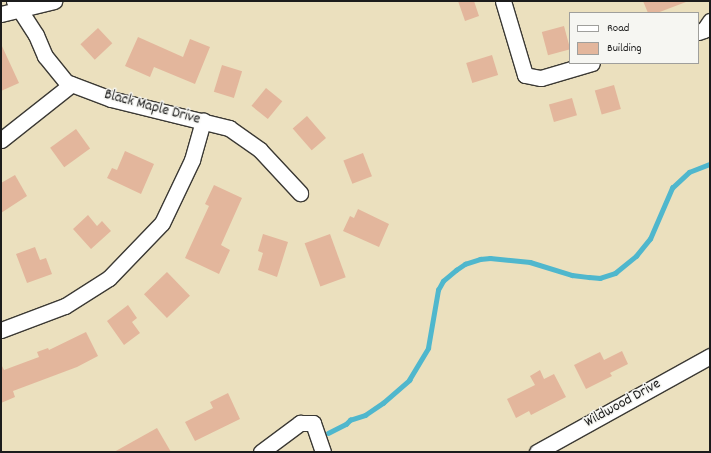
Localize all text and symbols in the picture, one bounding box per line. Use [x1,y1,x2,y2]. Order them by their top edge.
legend [569,12,699,64]
text: Road [607,20,629,37]
text: Building [607,40,642,57]
street label: Black Maple Drive [102,87,202,129]
street label: Wildwood Drive [582,376,664,432]

